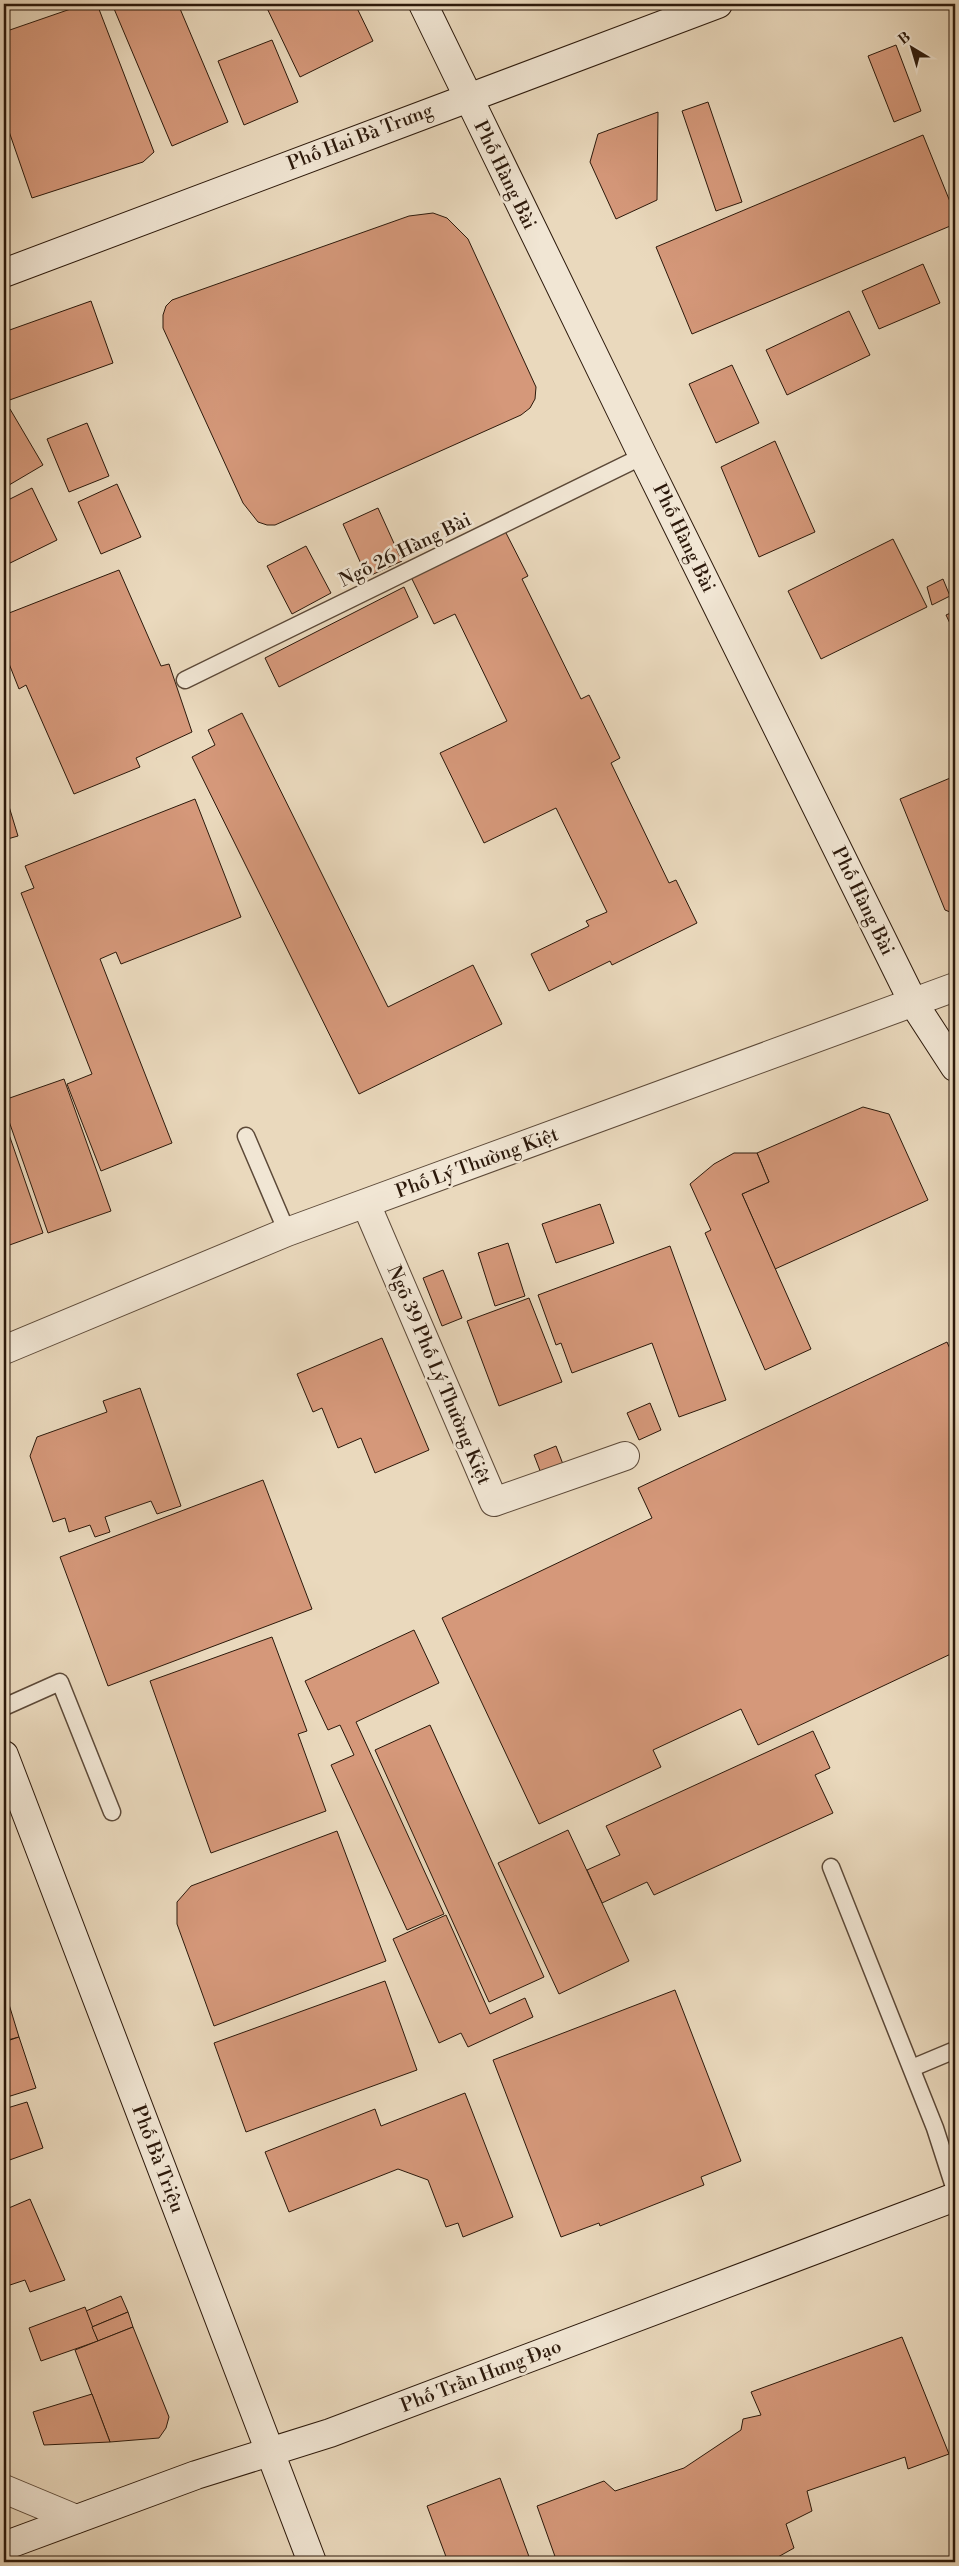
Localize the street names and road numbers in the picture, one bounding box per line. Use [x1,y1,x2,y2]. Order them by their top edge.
street label: Phố Hai Bà Trưng [284,98,436,176]
street label: Phố Hàng Bài [468,117,542,233]
street label: Phố Hàng Bài [647,480,721,596]
street label: Ngõ 26 Hàng Bài [335,508,475,592]
street label: Phố Hàng Bài [826,843,900,959]
street label: Phố Lý Thường Kiệt [392,1122,562,1204]
street label: Ngõ 39 Phố Lý Thường Kiệt [382,1262,496,1489]
street label: Phố Bà Triệu [126,2102,190,2217]
street label: Phố Trần Hưng Đạo [397,2334,565,2418]

